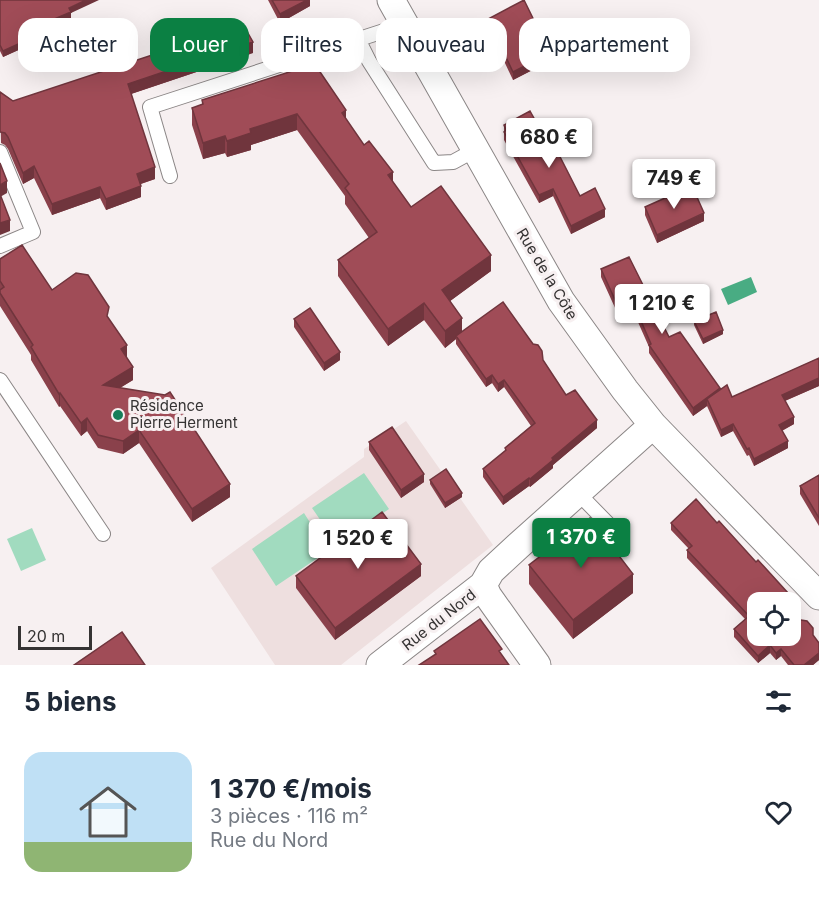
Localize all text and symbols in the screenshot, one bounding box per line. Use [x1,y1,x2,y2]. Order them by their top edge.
chip: Acheter [18,18,138,72]
chip: Louer [150,18,249,72]
chip: Filtres [261,18,364,72]
chip: Nouveau [376,18,507,72]
chip: Appartement [519,18,690,72]
pin: 680 € [507,118,591,169]
text: 680 € [520,125,578,149]
pin: 749 € [632,159,716,210]
text: 749 € [646,166,702,190]
street label: Rue de la Côte [513,225,582,323]
pin: 1 210 € [607,284,717,335]
text: 1 210 € [629,291,695,315]
place label: Résidence Pierre Herment [130,396,238,432]
marker: Résidence Pierre Herment [111,408,125,422]
pin: 1 370 € [526,518,636,569]
pin: 1 520 € [303,519,413,570]
text: 1 370 € [546,525,616,549]
text: 1 520 € [323,526,393,550]
street label: Rue du Nord [398,585,479,654]
map controls [747,592,801,646]
button: locate [747,592,801,646]
scale bar [18,623,92,650]
text: 20 m [27,626,65,646]
icon: filters [762,685,795,718]
text: 5 biens [24,686,116,717]
text: 1 370 €/mois [210,773,372,804]
icon: home [72,776,144,848]
icon: heart [762,796,795,829]
text: 3 pièces · 116 m² [210,804,368,828]
text: Rue du Nord [210,828,328,852]

